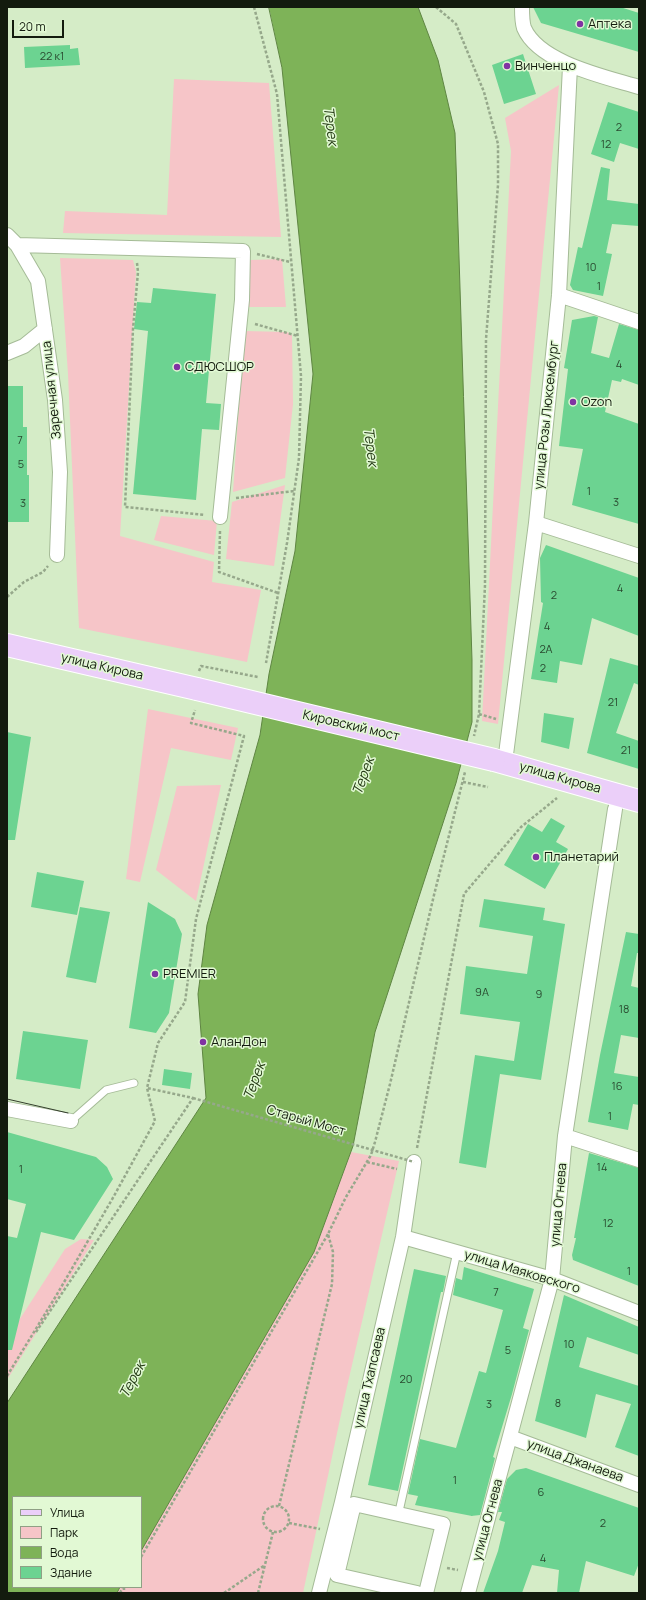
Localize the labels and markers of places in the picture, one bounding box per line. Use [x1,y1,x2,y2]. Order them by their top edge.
place label: Аптека [588,16,631,32]
marker: Аптека [575,19,585,29]
place label: Винченцо [515,58,576,74]
marker: Винченцо [502,61,512,71]
place label: СДЮСШОР [185,359,254,375]
marker: СДЮСШОР [172,362,182,372]
place label: Ozon [581,394,612,410]
marker: Ozon [568,397,578,407]
place label: Планетарий [544,849,619,865]
marker: Планетарий [531,852,541,862]
place label: PREMIER [163,966,216,982]
marker: PREMIER [150,969,160,979]
place label: АланДон [211,1034,267,1050]
marker: АланДон [198,1037,208,1047]

